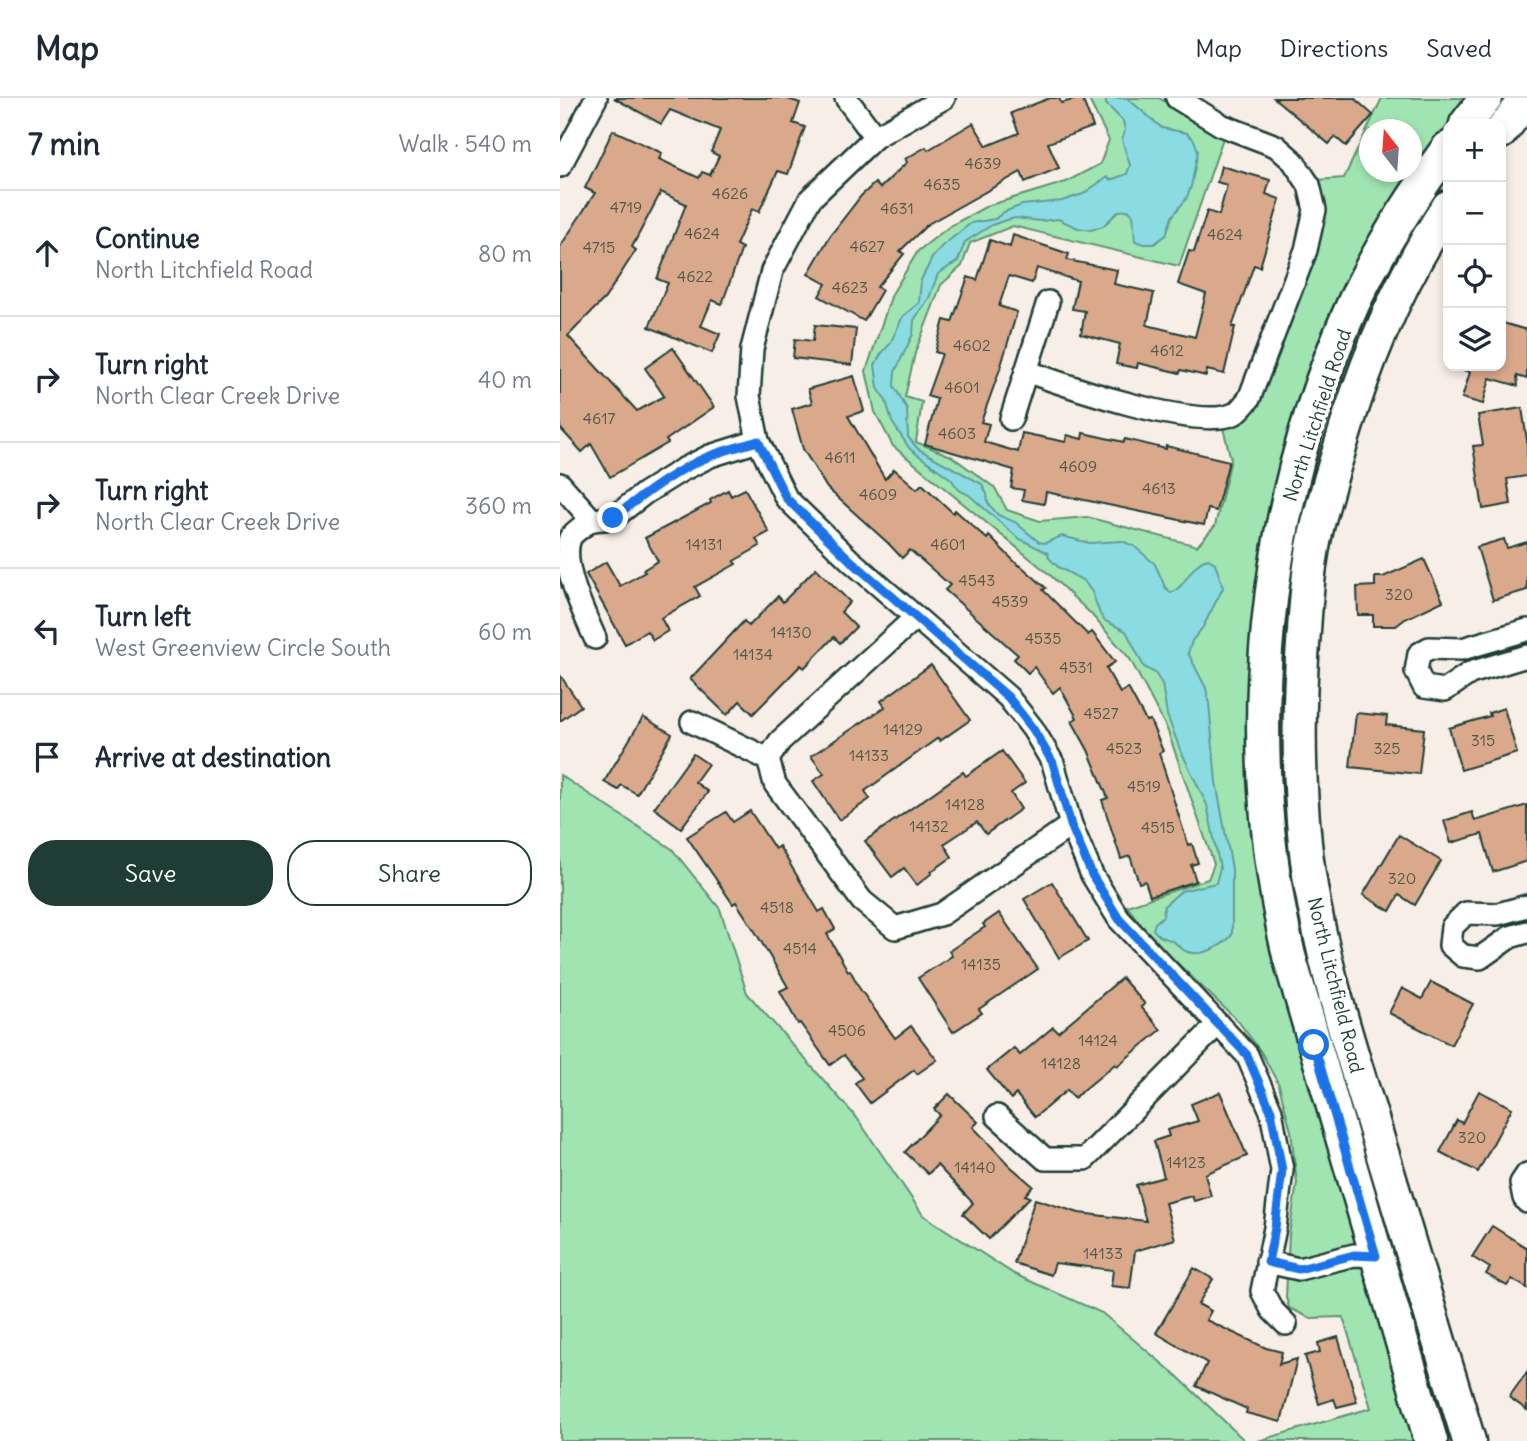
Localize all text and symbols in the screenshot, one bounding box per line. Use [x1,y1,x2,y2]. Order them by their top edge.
text: Map [35,27,99,69]
text: Map [1195,33,1242,63]
text: Directions [1280,33,1388,63]
text: Saved [1426,33,1492,63]
north arrow [1359,119,1422,182]
map controls [1443,119,1506,371]
button: + [1443,119,1506,182]
text: 7 min [28,125,100,163]
text: Walk · 540 m [398,129,532,158]
house number: 4639 [965,153,1001,173]
house number: 4635 [924,174,960,194]
button: − [1443,182,1506,245]
house number: 4626 [712,183,748,203]
house number: 4719 [610,197,642,217]
house number: 4631 [880,198,914,218]
text: Continue [95,222,200,255]
house number: 4624 [684,223,720,243]
house number: 4624 [1207,224,1243,244]
icon: ahead [28,234,66,272]
house number: 4627 [849,236,885,256]
house number: 4715 [583,237,615,257]
text: 80 m [478,239,532,268]
button: locate [1443,245,1506,308]
text: North Litchfield Road [95,255,313,284]
house number: 4622 [677,266,713,286]
house number: 4623 [832,277,868,297]
button: layers [1443,308,1506,371]
street label: North Litchfield Road [1278,326,1356,504]
house number: 4602 [953,335,991,355]
house number: 4612 [1150,340,1184,360]
text: Turn right [95,348,208,381]
icon: right [28,360,66,398]
text: 40 m [478,365,532,394]
house number: 4601 [944,377,980,397]
text: North Clear Creek Drive [95,381,340,410]
house number: 4617 [583,408,615,428]
house number: 4603 [938,423,976,443]
house number: 4611 [824,447,856,467]
house number: 4609 [1059,456,1097,476]
text: Turn right [95,474,208,507]
house number: 4613 [1142,478,1176,498]
house number: 4609 [859,484,897,504]
icon: right [28,486,66,524]
text: 360 m [465,491,532,520]
route end [597,502,628,533]
text: North Clear Creek Drive [95,507,340,536]
house number: 14131 [685,534,723,554]
house number: 4601 [930,534,966,554]
house number: 4543 [959,570,995,590]
house number: 320 [1385,584,1413,604]
house number: 4539 [992,591,1028,611]
text: Turn left [95,600,191,633]
icon: left [28,612,66,650]
text: 60 m [478,617,532,646]
house number: 14130 [770,622,812,642]
house number: 4535 [1025,628,1061,648]
text: West Greenview Circle South [95,633,391,662]
house number: 14134 [733,644,773,664]
house number: 4531 [1059,657,1093,677]
house number: 4527 [1083,703,1119,723]
house number: 14129 [883,719,923,739]
house number: 315 [1471,730,1495,750]
icon: arrive [28,738,66,776]
house number: 4523 [1106,738,1142,758]
house number: 325 [1373,738,1401,758]
text: Arrive at destination [95,741,331,774]
house number: 14133 [849,745,889,765]
house number: 4519 [1127,776,1161,796]
house number: 14128 [945,794,985,814]
house number: 14132 [909,816,949,836]
house number: 4515 [1141,817,1175,837]
button: Save [28,840,273,906]
button: Share [287,840,532,906]
house number: 320 [1388,868,1416,888]
street label: North Litchfield Road [1303,895,1369,1075]
house number: 4518 [760,897,794,917]
house number: 4514 [783,938,817,958]
house number: 14135 [961,954,1001,974]
house number: 4506 [828,1020,866,1040]
route start [1298,1029,1329,1060]
house number: 14124 [1078,1030,1118,1050]
house number: 14128 [1041,1053,1081,1073]
house number: 320 [1458,1127,1486,1147]
house number: 14123 [1166,1152,1206,1172]
house number: 14140 [954,1157,996,1177]
house number: 14133 [1083,1243,1123,1263]

